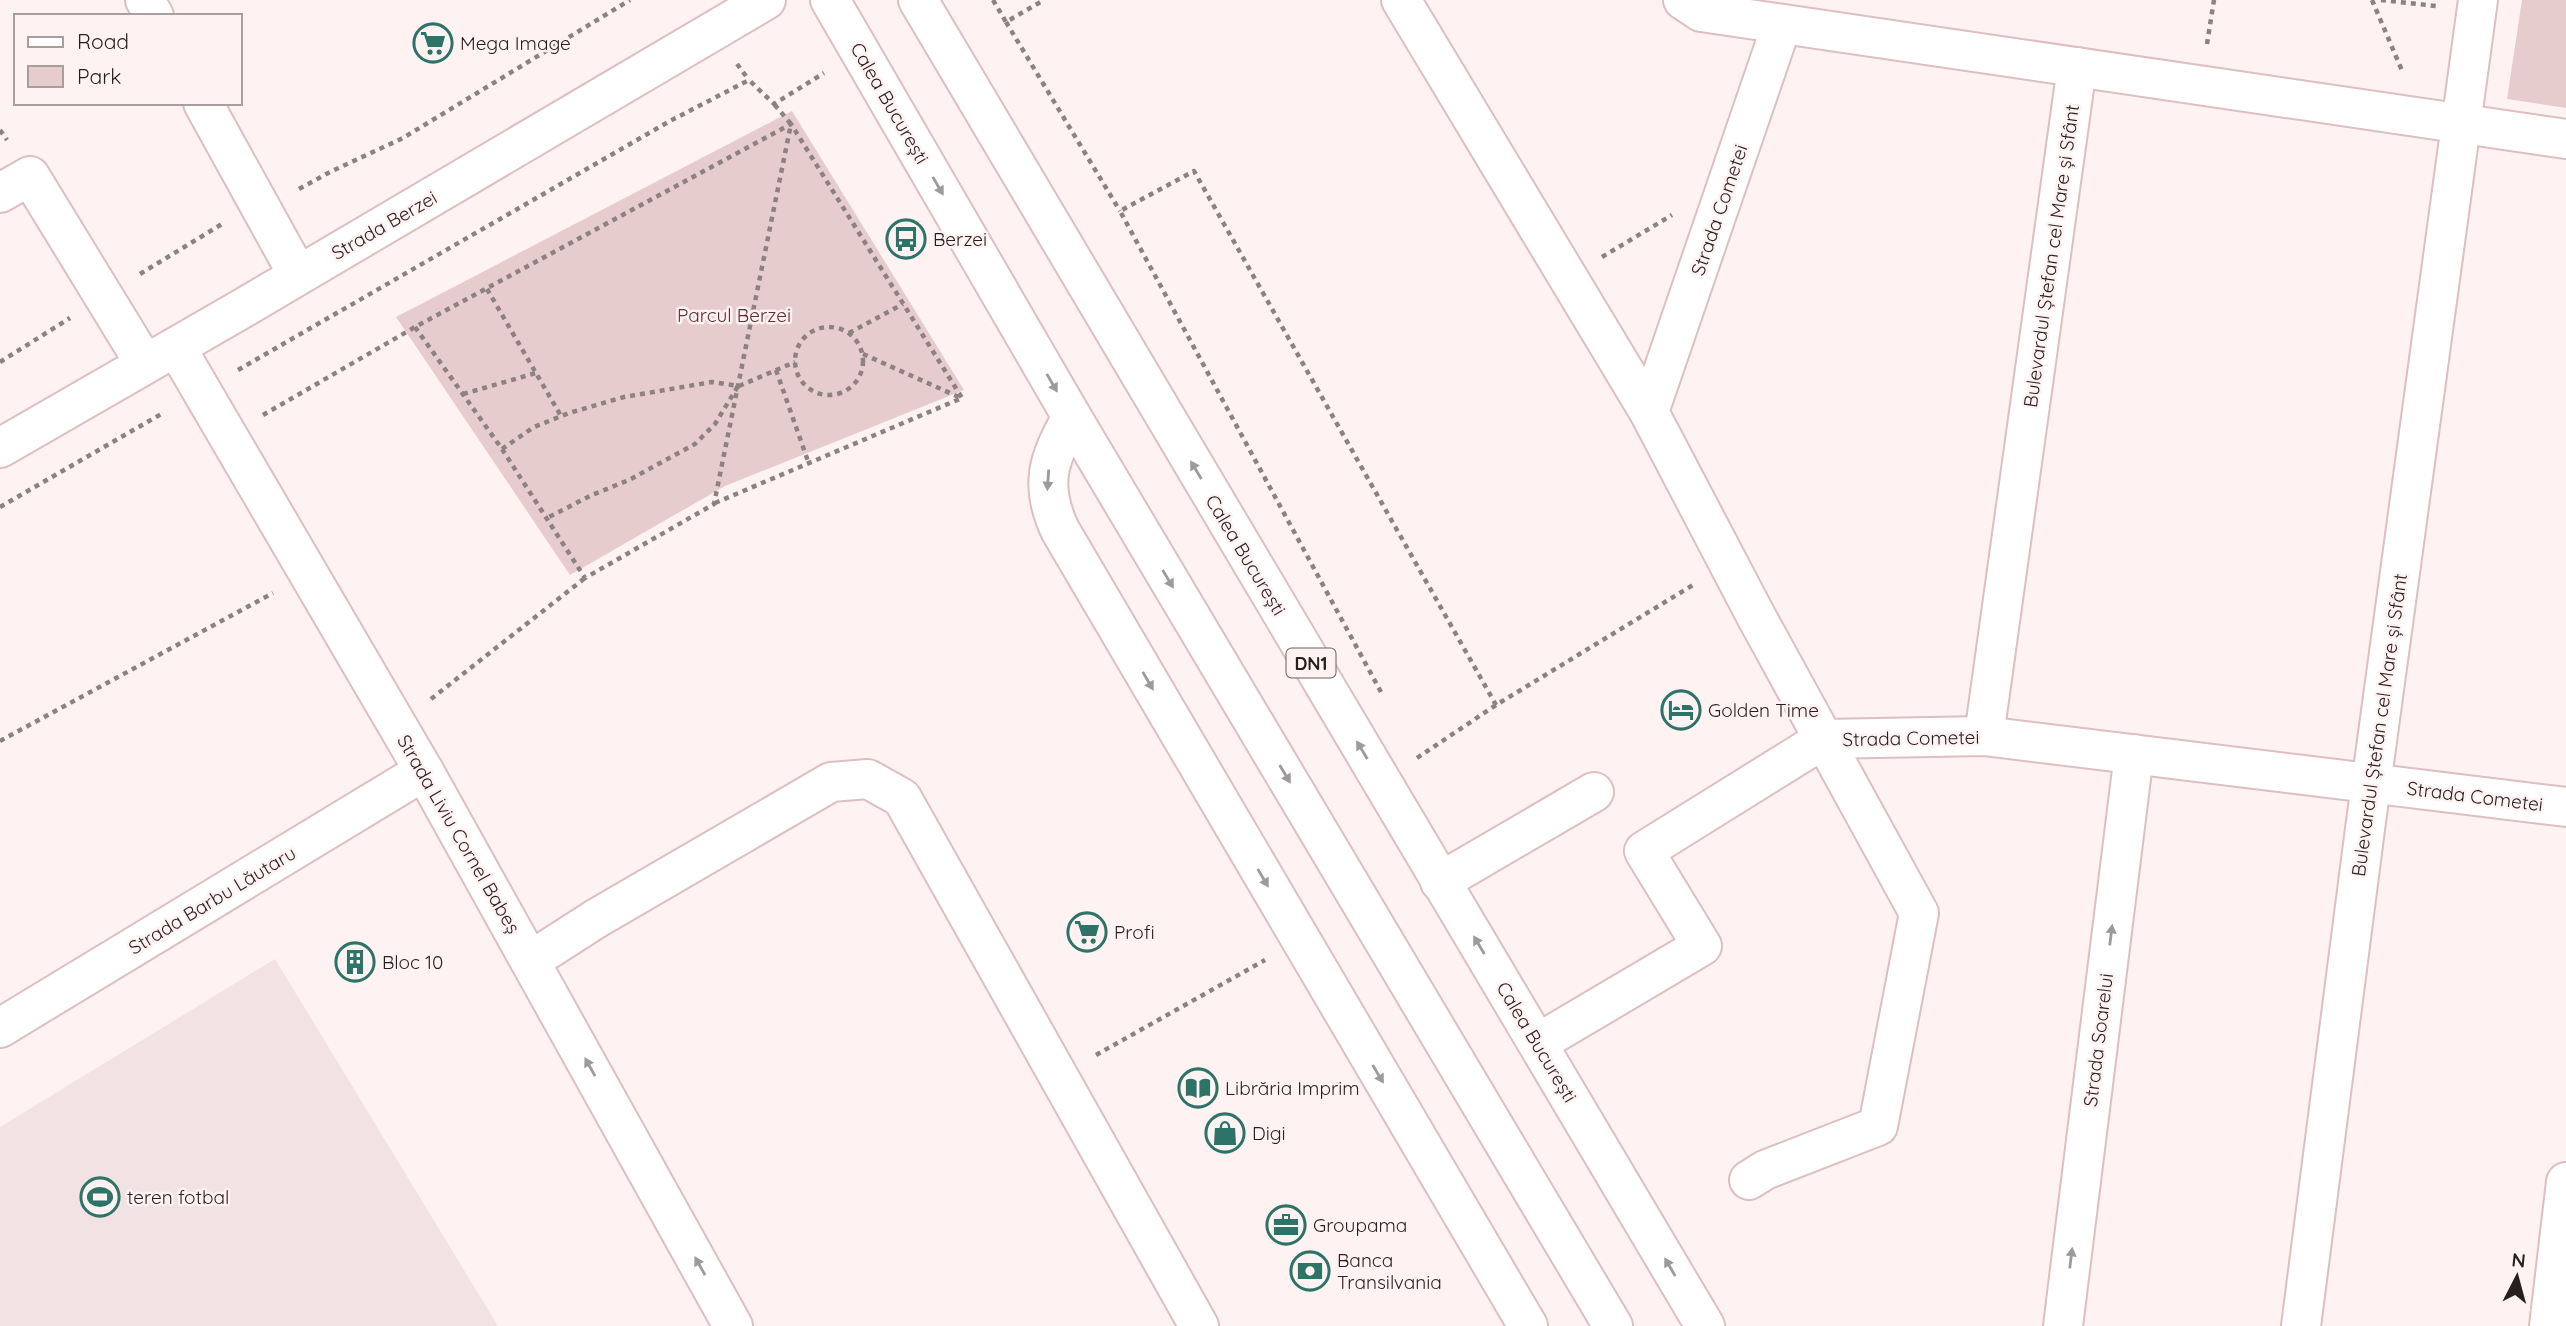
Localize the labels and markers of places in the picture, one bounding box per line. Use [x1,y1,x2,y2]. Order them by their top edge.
supermarket icon: Mega Image [412,22,454,64]
place label: Mega Image [460,31,571,55]
bus stop icon: Berzei [885,218,927,260]
place label: Berzei [933,227,987,251]
hotel icon: Golden Time [1660,689,1702,731]
place label: Golden Time [1708,698,1819,722]
supermarket icon: Profi [1066,911,1108,953]
place label: Profi [1114,920,1155,944]
building icon: Bloc 10 [334,941,376,983]
place label: Bloc 10 [382,950,443,974]
library icon: Librăria Imprim [1177,1067,1219,1109]
place label: Librăria Imprim [1225,1076,1360,1100]
shop icon: Digi [1204,1112,1246,1154]
place label: Digi [1252,1121,1286,1145]
sports icon: teren fotbal [79,1176,121,1218]
place label: teren fotbal [127,1185,229,1209]
office icon: Groupama [1265,1204,1307,1246]
place label: Groupama [1313,1213,1407,1237]
place label: Banca Transilvania [1337,1248,1442,1294]
bank icon: Banca Transilvania [1289,1250,1331,1292]

